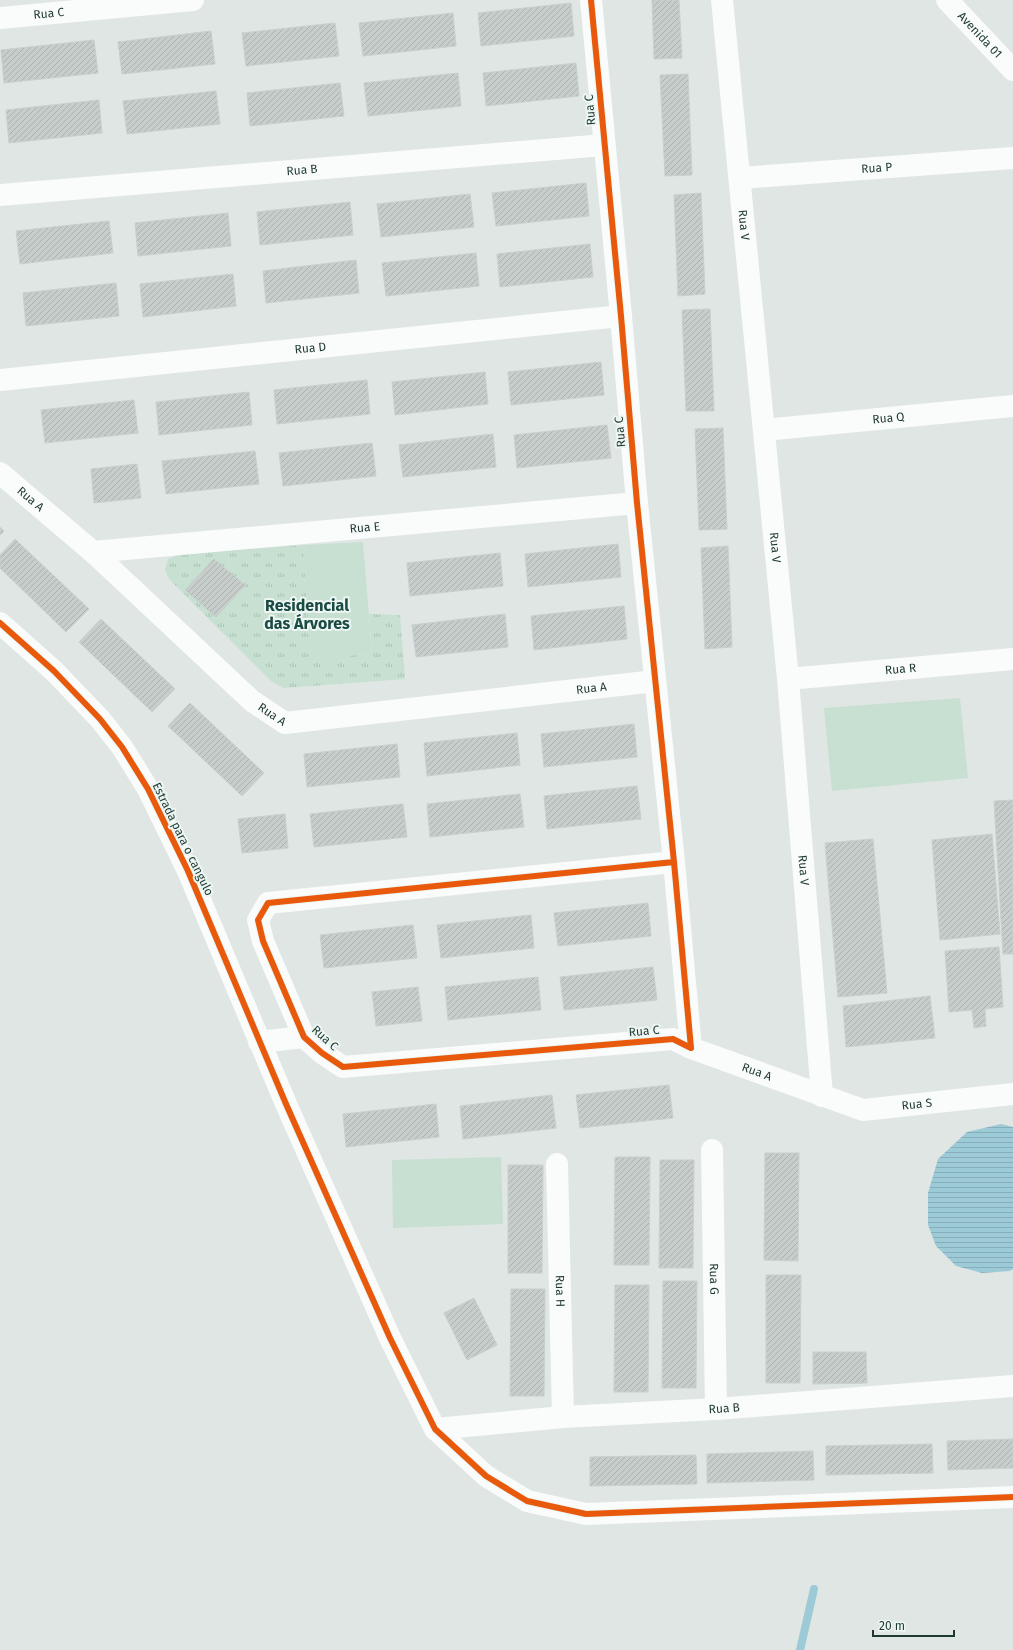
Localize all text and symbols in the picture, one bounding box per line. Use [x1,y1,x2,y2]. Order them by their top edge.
street label: Rua C [33,5,65,22]
street label: Avenida 01 [955,9,1005,61]
street label: Rua C [582,94,598,126]
street label: Rua P [861,160,893,176]
street label: Rua B [286,162,318,178]
street label: Rua V [735,209,752,241]
street label: Rua D [294,339,327,357]
street label: Rua Q [872,409,905,427]
street label: Rua C [612,416,628,448]
street label: Rua A [14,484,47,514]
street label: Rua E [349,519,381,536]
street label: Rua V [767,531,784,564]
district label: Residencial das Árvores [264,596,350,633]
street label: Rua R [884,661,917,677]
street label: Rua A [575,680,608,697]
street label: Rua A [255,700,289,729]
street label: Estrada para o cangulo [149,780,217,898]
street label: Rua V [795,854,812,886]
street label: Rua C [309,1023,341,1054]
street label: Rua C [628,1023,660,1039]
street label: Rua A [740,1060,774,1084]
street label: Rua S [901,1096,933,1113]
street label: Rua G [707,1263,721,1295]
street label: Rua H [553,1275,567,1307]
street label: Rua B [708,1400,740,1416]
scale bar [873,1612,954,1638]
text: 20 m [879,1619,905,1633]

